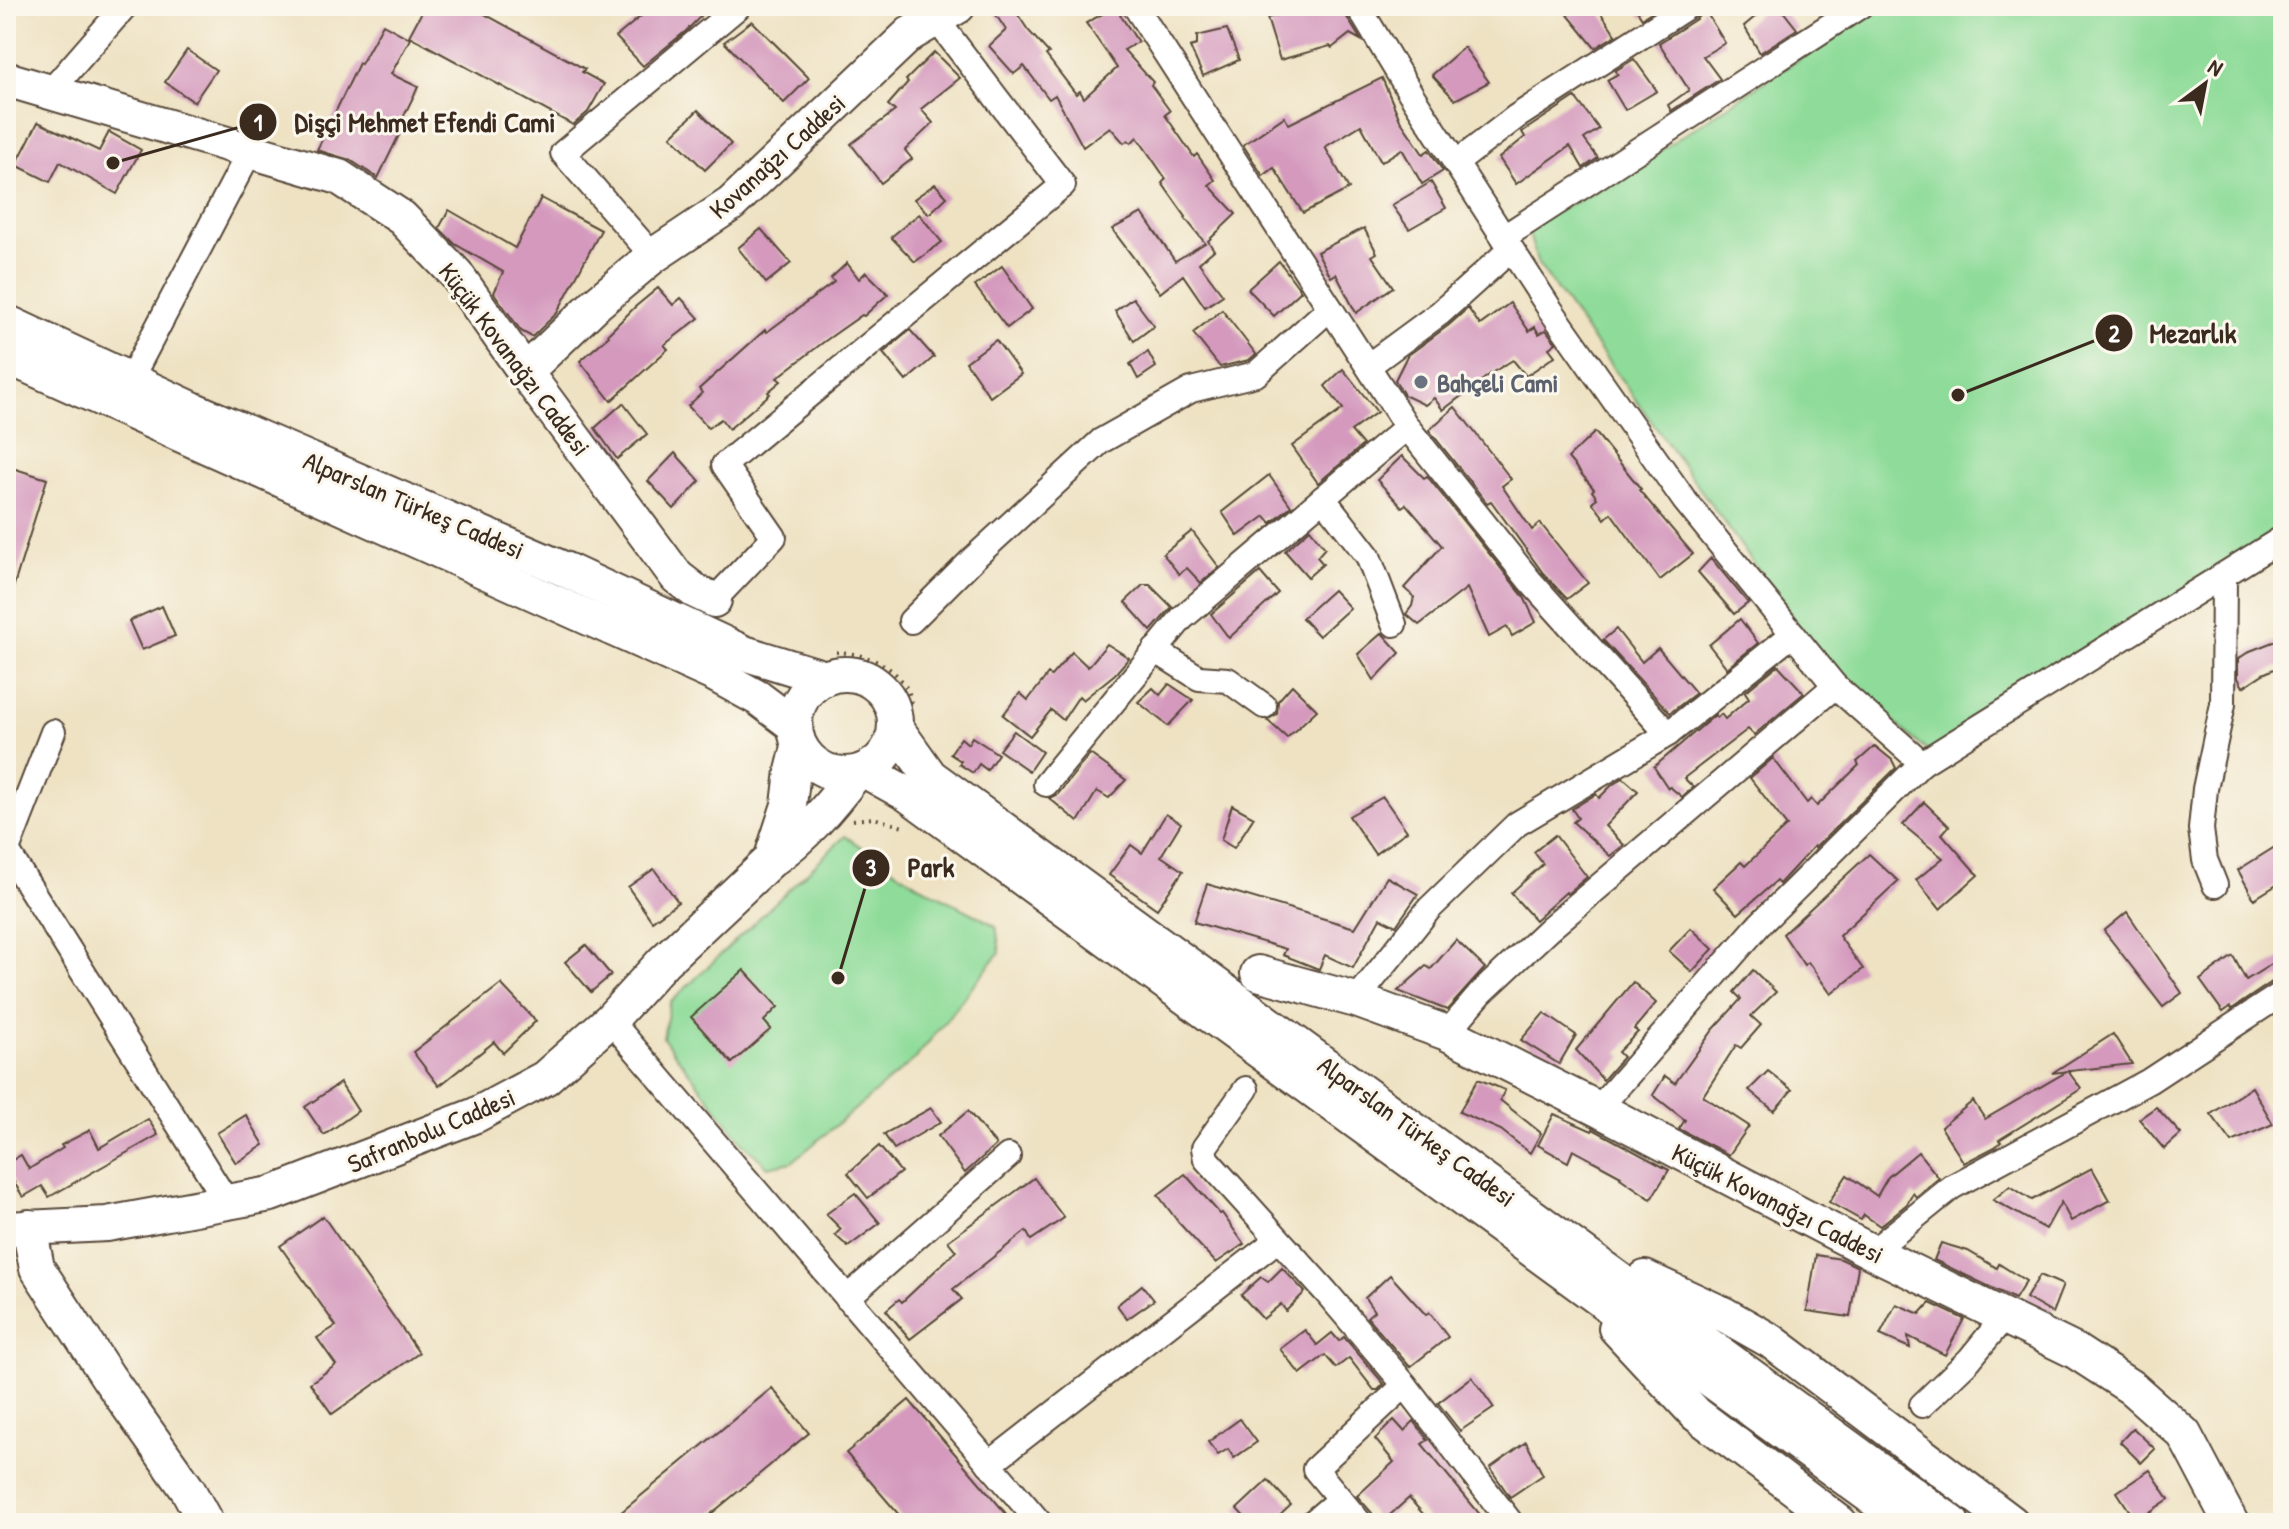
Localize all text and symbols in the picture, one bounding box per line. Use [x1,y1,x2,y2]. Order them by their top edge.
north arrow [2165,44,2245,124]
text: N [2203,51,2229,83]
street label: Kovanağzı Caddesi [701,85,853,227]
callout: Dişçi Mehmet Efendi Cami [238,96,571,148]
text: Dişçi Mehmet Efendi Cami [294,103,556,141]
text: 1 [254,106,263,138]
street label: Küçük Kovanağzı Caddesi [431,255,599,463]
callout: Mezarlık [2094,307,2253,359]
text: Mezarlık [2150,314,2237,352]
text: 2 [2108,317,2120,349]
place label: Bahçeli Cami [1437,365,1558,400]
marker: Bahçeli Cami [1412,373,1430,391]
street label: Alparslan Türkeş Caddesi [298,443,530,567]
callout: Park [851,842,970,894]
text: Park [908,848,955,886]
text: 3 [866,851,877,883]
street label: Alparslan Türkeş Caddesi [1311,1047,1523,1215]
street label: Safranbolu Caddesi [342,1079,520,1181]
street label: Küçük Kovanağzı Caddesi [1666,1134,1890,1272]

